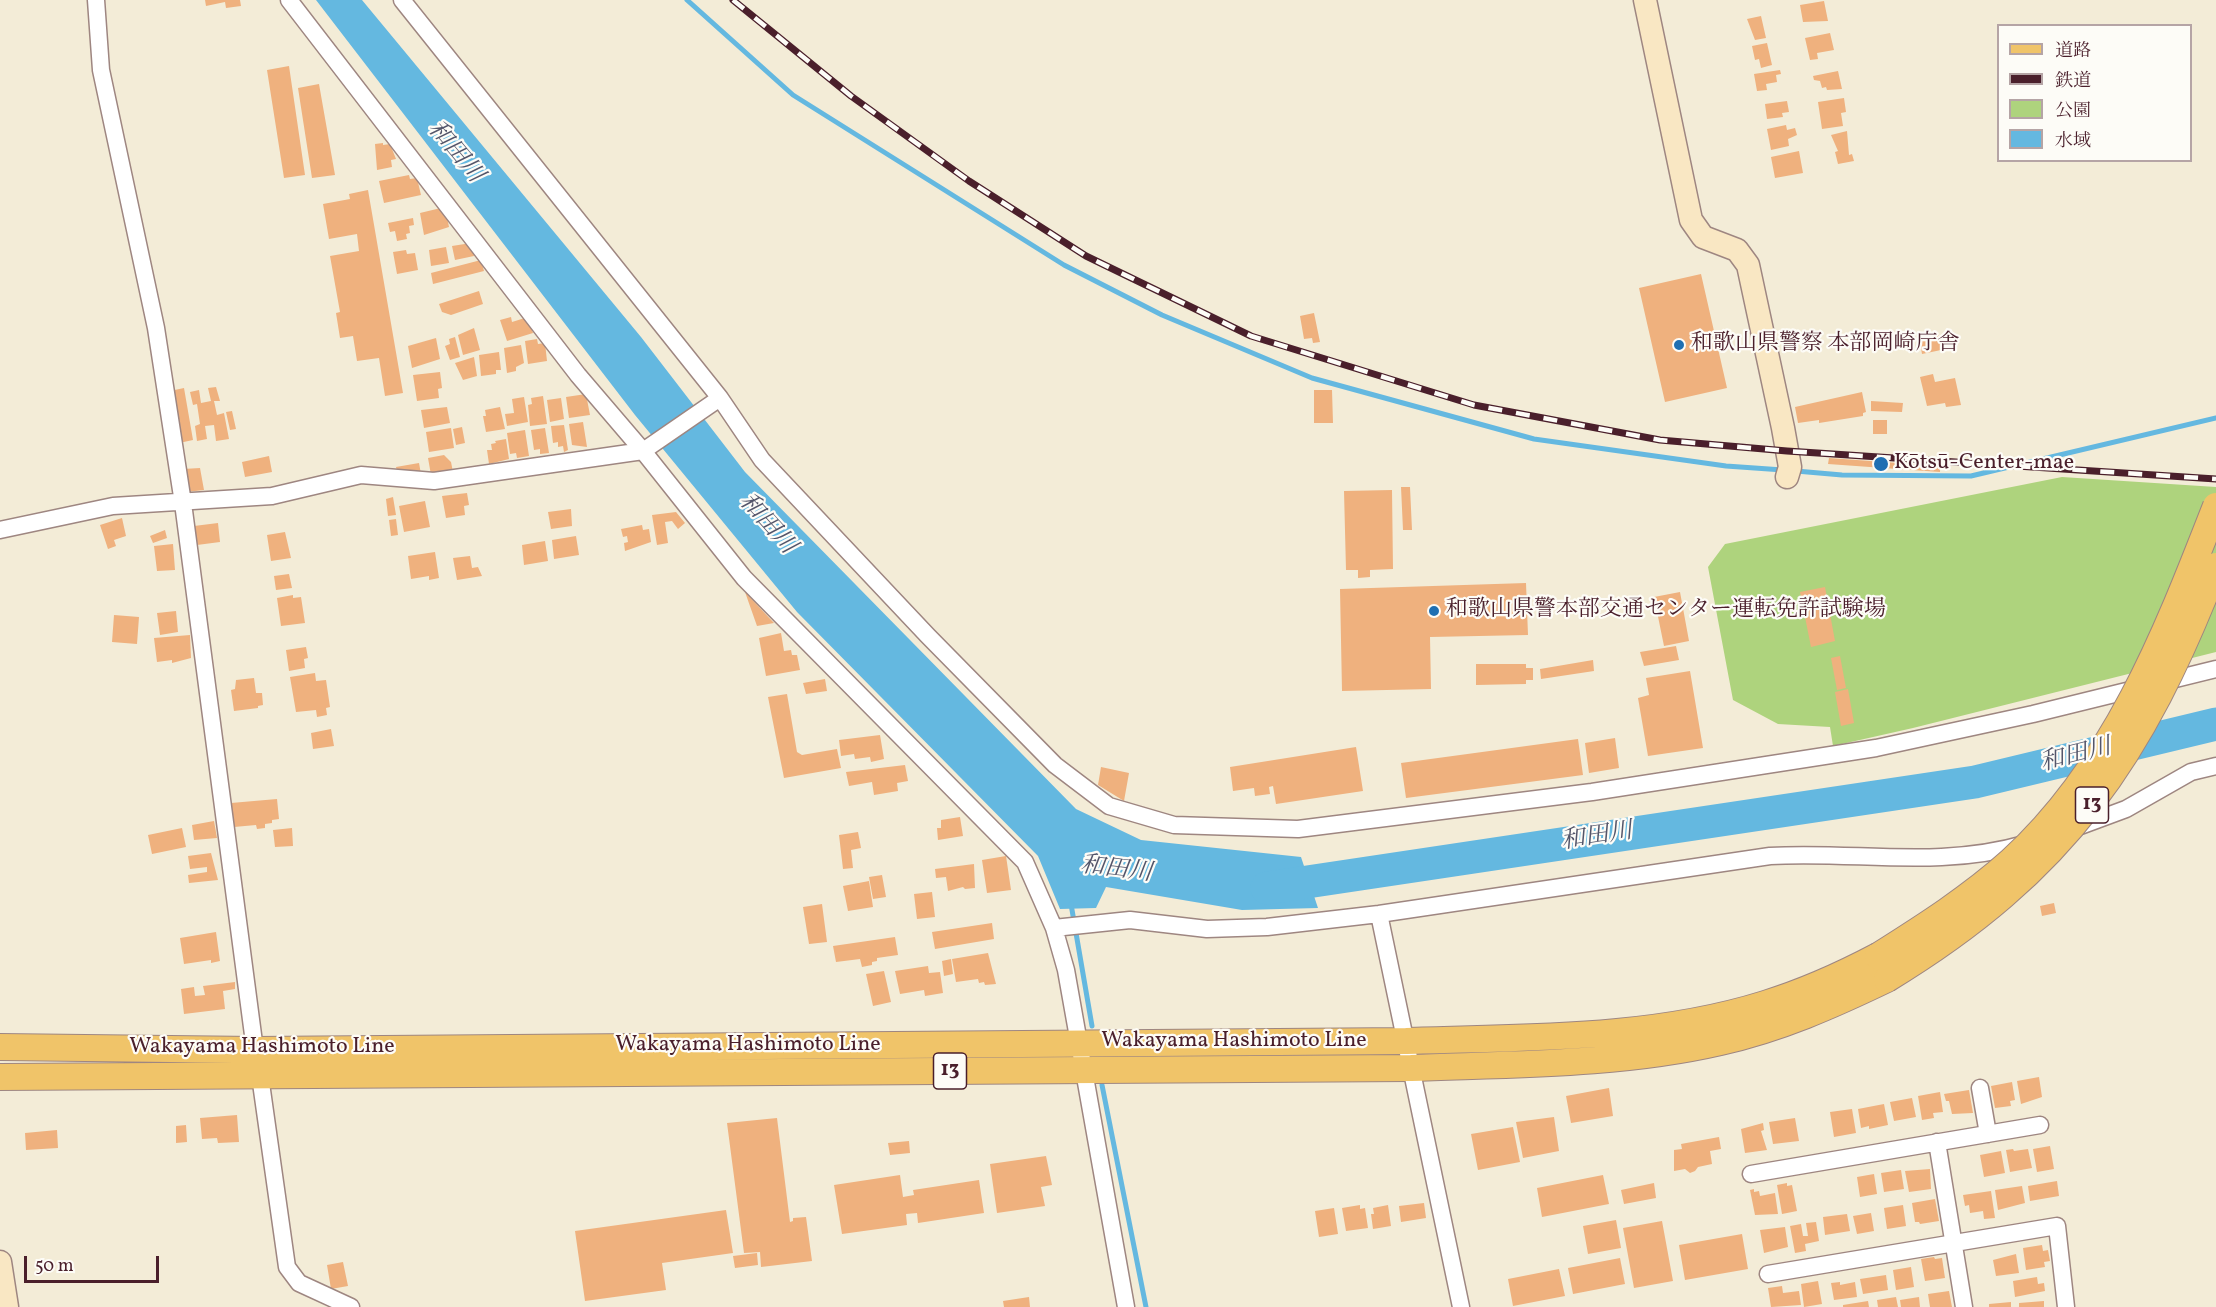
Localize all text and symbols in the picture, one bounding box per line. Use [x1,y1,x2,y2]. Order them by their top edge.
legend [1997,24,2192,162]
text: 道路 [2055,39,2091,64]
text: 鉄道 [2055,69,2091,94]
text: 公園 [2055,99,2091,124]
water label: 和田川 [420,116,488,190]
text: 水域 [2055,129,2091,154]
place label: 和歌山県警察 本部岡崎庁舎 [1691,332,1959,358]
marker: 和歌山県警察 本部岡崎庁舎 [1672,338,1686,352]
place label: Kōtsū-Center-mae [1894,451,2074,477]
marker: Kōtsū-Center-mae [1872,455,1890,473]
water label: 和田川 [731,489,801,561]
place label: 和歌山県警本部交通センター運転免許試験場 [1446,598,1886,624]
marker: 和歌山県警本部交通センター運転免許試験場 [1427,604,1441,618]
water label: 和田川 [2038,734,2114,780]
road number: 13 [2076,787,2108,823]
water label: 和田川 [1559,818,1635,858]
water label: 和田川 [1079,852,1153,890]
street label: Wakayama Hashimoto Line [1101,1029,1367,1055]
street label: Wakayama Hashimoto Line [615,1033,881,1059]
street label: Wakayama Hashimoto Line [129,1035,395,1061]
road number: 13 [934,1053,966,1089]
scale bar [27,1244,162,1282]
text: 50 m [35,1254,74,1279]

